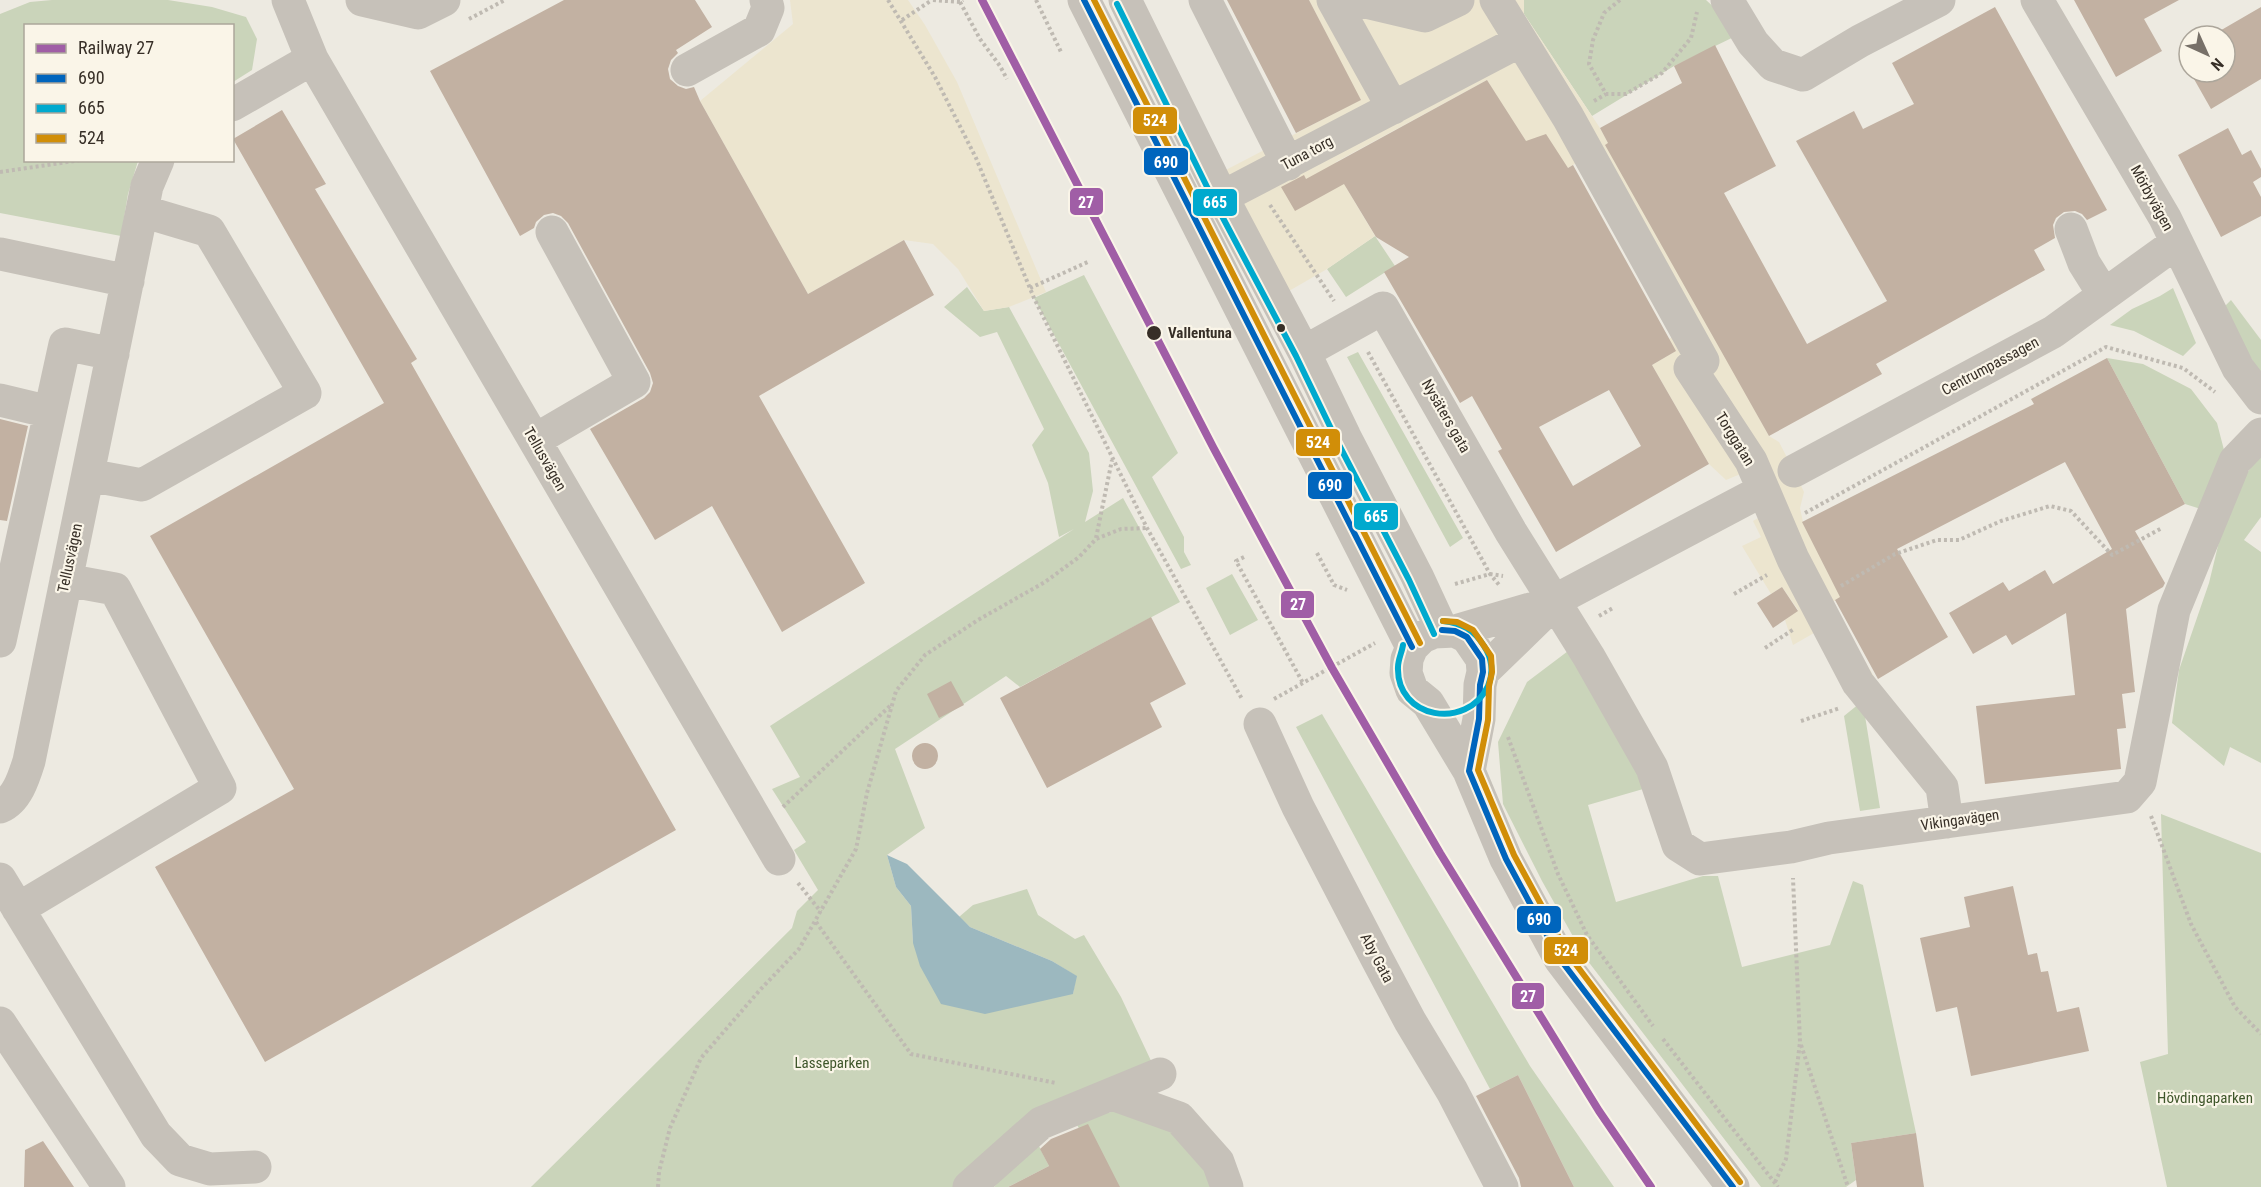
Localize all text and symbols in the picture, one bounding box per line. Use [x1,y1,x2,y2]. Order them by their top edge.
legend [24,24,234,162]
north arrow [2177,24,2237,84]
text: Railway 27 [78,37,154,58]
text: N [2207,54,2227,74]
text: 690 [78,67,105,88]
text: 665 [78,97,105,118]
line badge: 524 [1132,106,1178,135]
text: 524 [1143,111,1167,130]
text: 524 [78,127,105,148]
street label: Tuna torg [1278,132,1336,174]
line badge: 690 [1143,147,1189,176]
text: 690 [1154,153,1178,172]
street label: Mörbyvägen [2127,162,2177,234]
line badge: 27 [1069,187,1104,216]
line badge: 665 [1192,188,1238,217]
text: 27 [1078,193,1094,212]
text: 665 [1203,193,1227,212]
unlabelled marker [1275,322,1287,334]
marker: Vallentuna [1145,324,1163,342]
place label: Vallentuna [1168,324,1232,342]
street label: Centrumpassagen [1938,333,2042,399]
street label: Nysäters gata [1418,376,1474,456]
street label: Torggatan [1711,409,1759,469]
street label: Tellusvägen [520,424,570,494]
line badge: 524 [1295,428,1341,457]
text: 524 [1306,433,1330,452]
line badge: 690 [1307,471,1353,500]
text: 690 [1318,476,1342,495]
line badge: 665 [1353,502,1399,531]
text: 665 [1364,507,1388,526]
street label: Tellusvägen [54,522,86,594]
line badge: 27 [1280,590,1315,619]
text: 27 [1290,595,1306,614]
street label: Vikingavägen [1920,806,2000,834]
line badge: 690 [1516,905,1562,934]
text: 690 [1527,910,1551,929]
street label: Aby Gata [1357,930,1397,986]
line badge: 524 [1543,936,1589,965]
text: 524 [1554,941,1578,960]
line badge: 27 [1511,982,1545,1010]
text: 27 [1520,987,1536,1006]
park label: Lasseparken [794,1054,870,1072]
park label: Hövdingaparken [2157,1089,2253,1107]

